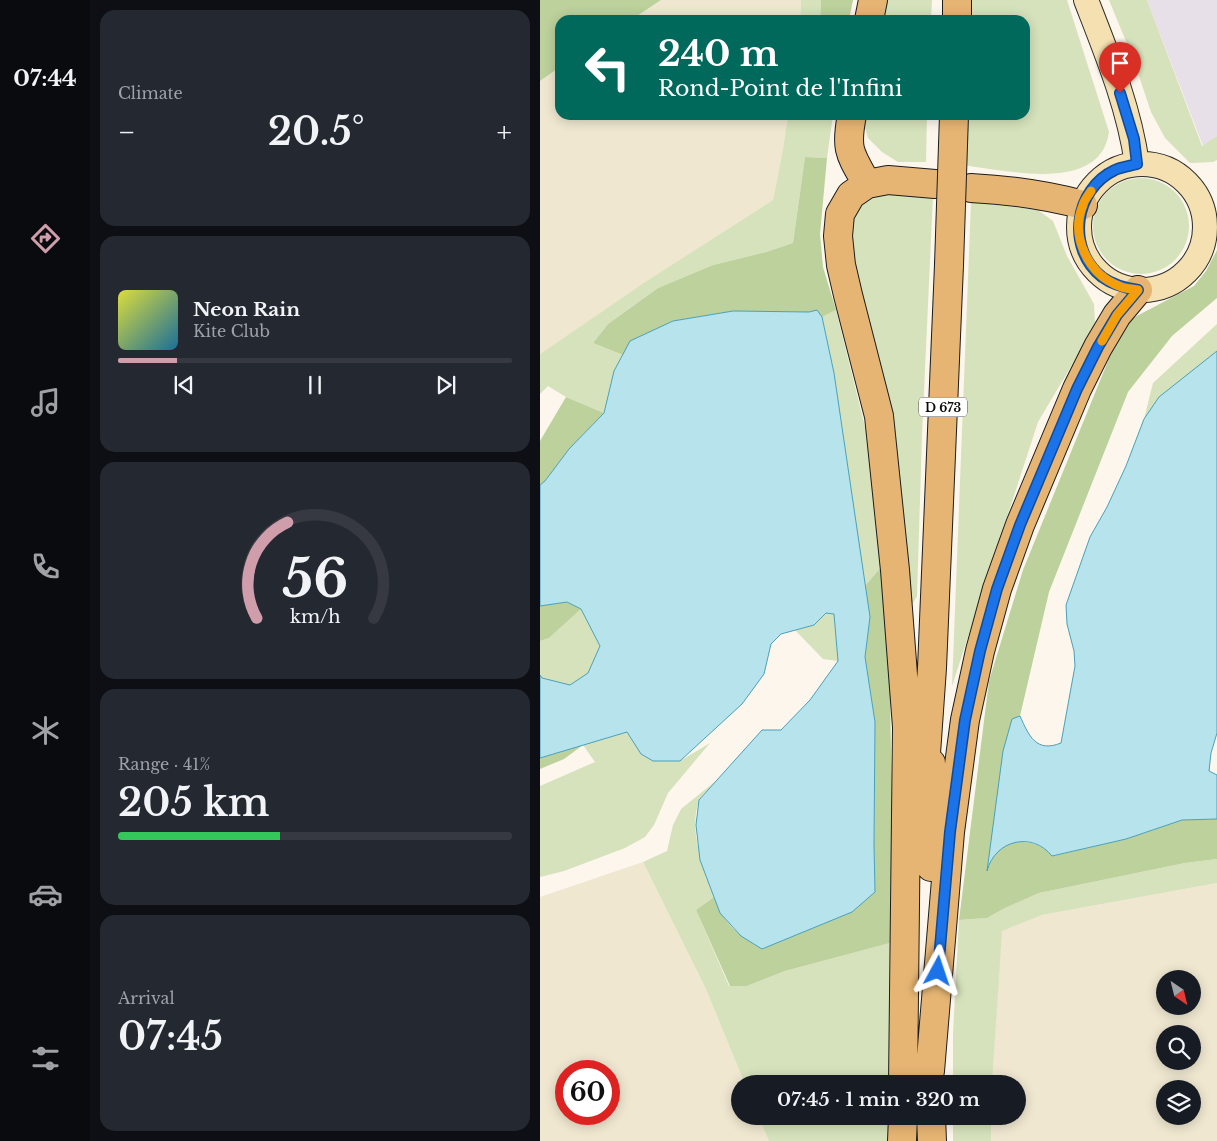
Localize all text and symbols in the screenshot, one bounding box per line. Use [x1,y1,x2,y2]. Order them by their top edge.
text: 240 m [658,32,778,75]
icon: left [575,35,640,100]
pin [1099,42,1141,93]
icon: arrive [1106,49,1134,77]
text: 07:44 [13,65,77,92]
text: Rond-Point de l'Infini [658,75,903,102]
text: Climate [118,83,183,103]
text: 20.5° [268,108,365,155]
text: − [118,115,136,150]
text: + [497,115,512,150]
icon: directions [28,221,63,256]
text: Neon Rain [193,298,300,321]
text: Kite Club [193,321,270,341]
icon: previous [170,371,198,399]
icon: pause [301,371,329,399]
icon: next [432,371,460,399]
icon: music [28,385,63,420]
road number: D 673 [919,398,967,417]
text: 56 [282,547,348,611]
icon: phone [28,549,63,584]
text: km/h [290,606,340,628]
icon: climate [28,713,63,748]
text: Range · 41% [118,754,210,774]
text: 205 km [118,779,269,826]
icon: car [28,877,63,912]
position arrow [911,944,963,996]
north arrow [1156,970,1201,1015]
map controls [1156,970,1201,1125]
text: Arrival [118,988,175,1008]
text: 07:45 [118,1013,223,1060]
button: search [1156,1025,1201,1070]
icon: filters [28,1041,63,1076]
speed limit sign: 60 [555,1060,620,1125]
button: layers [1156,1080,1201,1125]
text: 07:45 · 1 min · 320 m [777,1088,980,1111]

